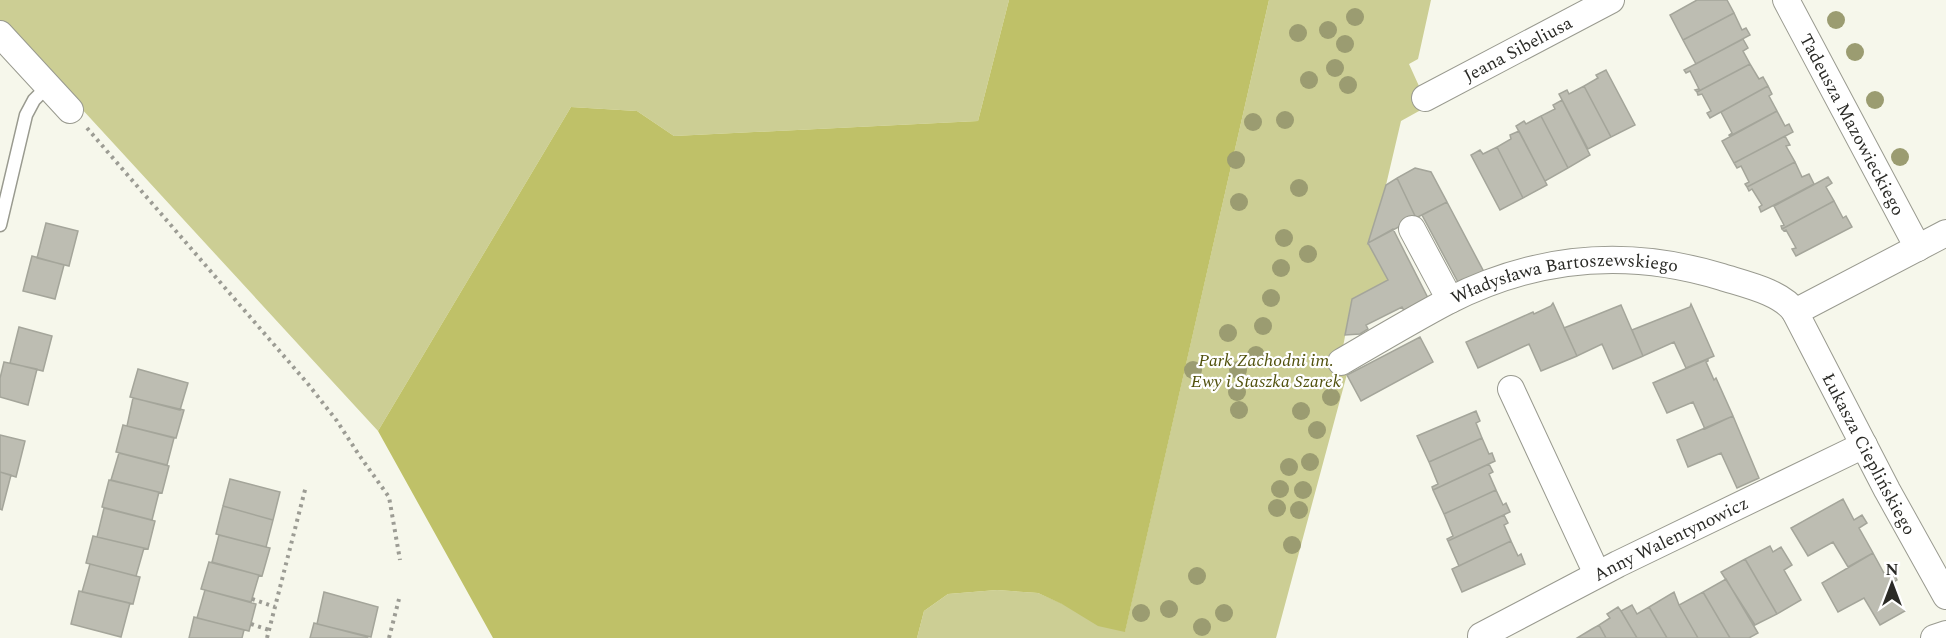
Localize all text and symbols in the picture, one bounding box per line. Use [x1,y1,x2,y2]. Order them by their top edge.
street label: Jeana Sibeliusa [1459,9,1577,89]
street label: Tadeusza Mazowieckiego [1793,29,1912,220]
street label: Władysława Bartoszewskiego [1446,246,1680,311]
park label: Park Zachodni im. Ewy i Staszka Szarek [1191,347,1342,395]
street label: Łukasza Cieplińskiego [1815,368,1923,540]
street label: Anny Walentynowicz [1588,489,1753,588]
north arrow [1862,554,1922,614]
text: N [1885,558,1899,582]

